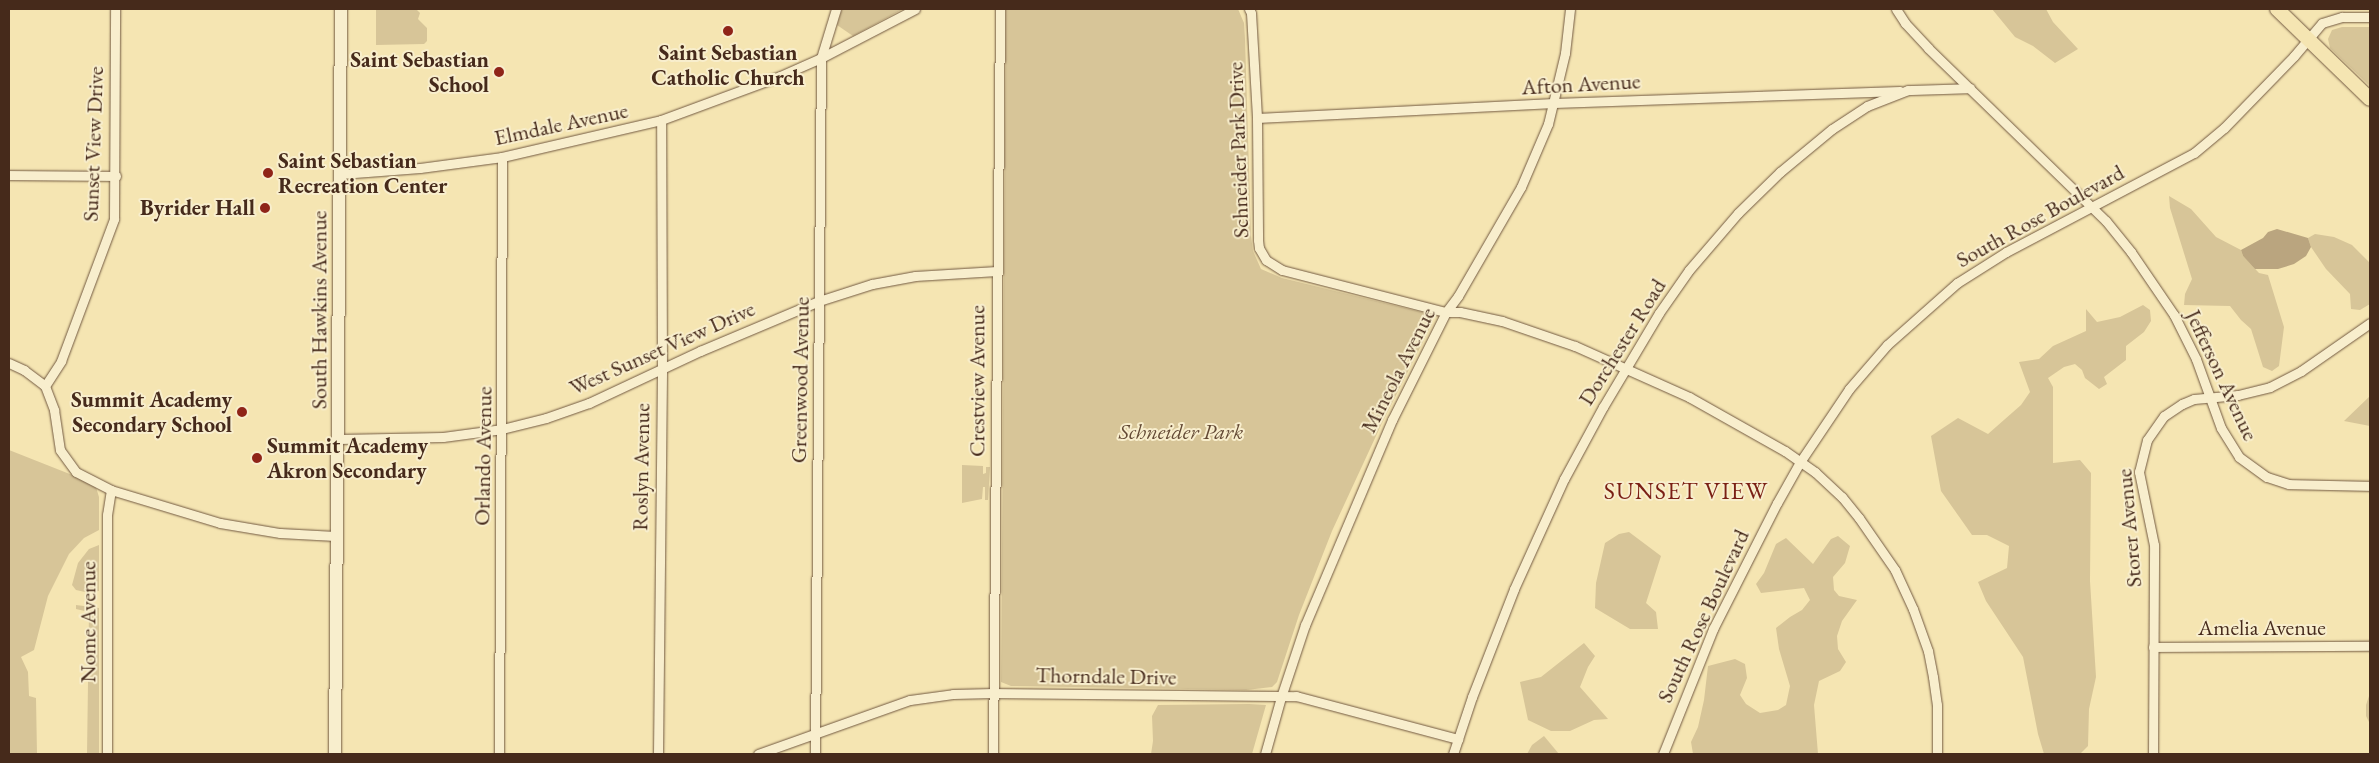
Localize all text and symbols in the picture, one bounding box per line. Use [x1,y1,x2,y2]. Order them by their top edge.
marker: Saint Sebastian Catholic Church [722,25,734,37]
place label: Saint Sebastian Catholic Church [651,39,805,90]
place label: Saint Sebastian School [350,46,489,98]
street label: Schneider Park Drive [1222,61,1254,239]
street label: Sunset View Drive [77,66,109,222]
marker: Saint Sebastian School [493,66,505,78]
street label: Afton Avenue [1521,68,1641,100]
street label: Elmdale Avenue [492,97,630,151]
place label: Saint Sebastian Recreation Center [278,147,447,198]
street label: South Rose Boulevard [1951,159,2129,273]
marker: Saint Sebastian Recreation Center [262,167,274,179]
place label: Byrider Hall [140,195,255,221]
marker: Byrider Hall [259,202,271,214]
street label: South Hawkins Avenue [306,211,332,409]
street label: Dorchester Road [1573,274,1671,410]
street label: West Sunset View Drive [565,295,759,401]
street label: Greenwood Avenue [785,297,815,463]
street label: Mineola Avenue [1355,303,1441,437]
street label: Crestview Avenue [964,305,990,457]
street label: Jefferson Avenue [2180,305,2264,445]
place label: Summit Academy Secondary School [71,386,232,438]
street label: Orlando Avenue [469,386,497,526]
street label: Roslyn Avenue [627,403,655,531]
marker: Summit Academy Secondary School [236,406,248,418]
park label: Schneider Park [1119,419,1243,445]
place label: Summit Academy Akron Secondary [267,432,428,484]
marker: Summit Academy Akron Secondary [251,452,263,464]
street label: Storer Avenue [2111,468,2147,588]
district label: SUNSET VIEW [1602,477,1770,505]
street label: South Rose Boulevard [1651,525,1755,707]
street label: Nome Avenue [75,561,101,683]
street label: Amelia Avenue [2198,615,2326,641]
street label: Thorndale Drive [1035,662,1177,690]

